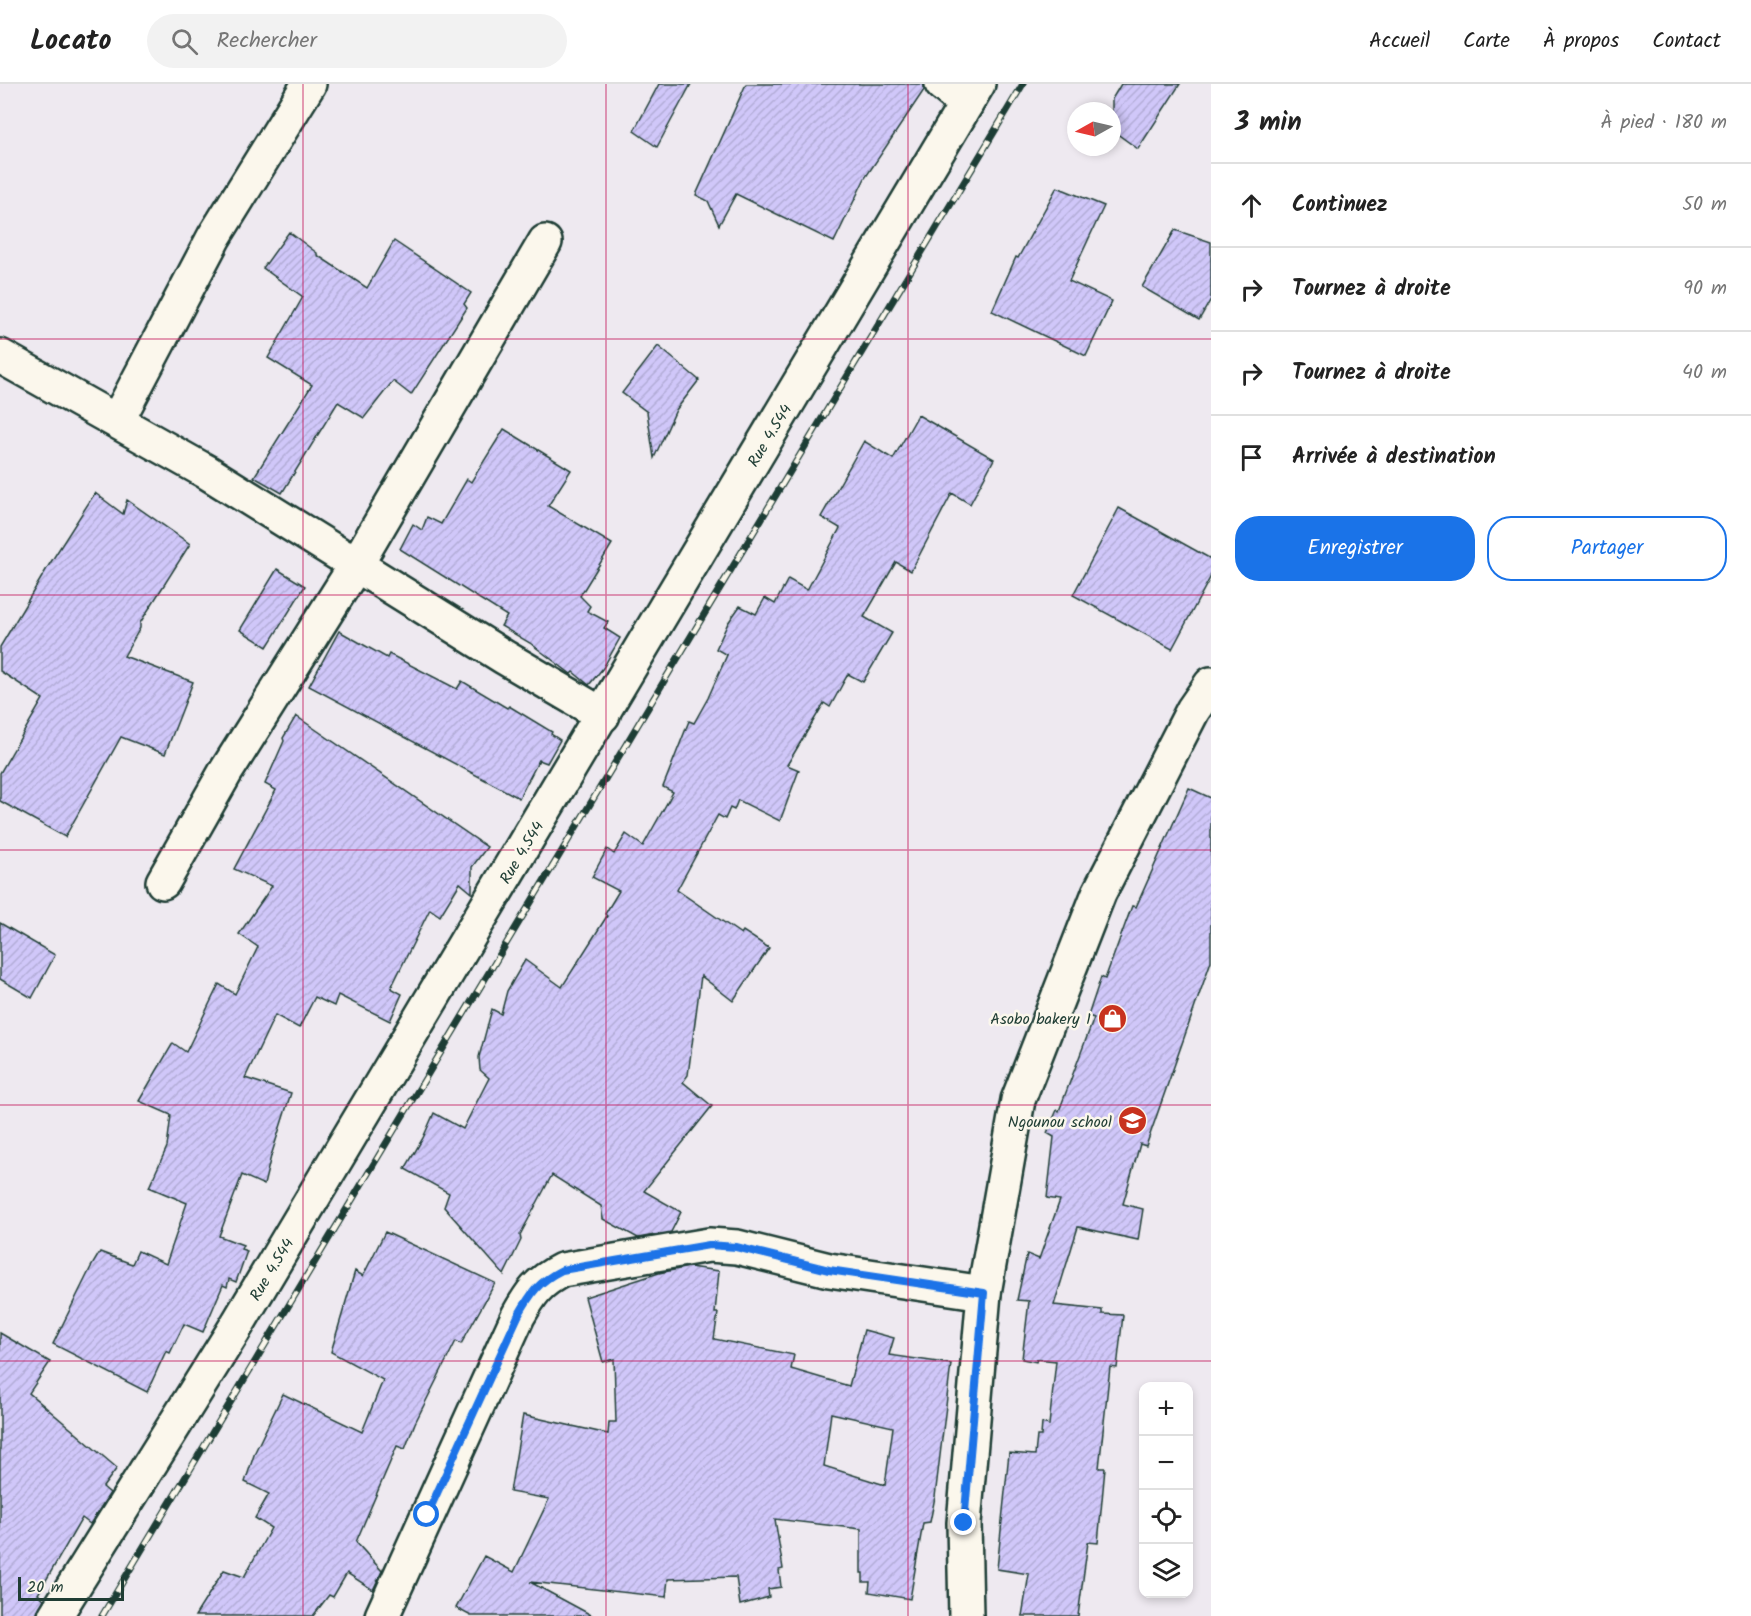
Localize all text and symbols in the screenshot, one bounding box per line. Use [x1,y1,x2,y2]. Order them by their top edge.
search box [147,14,567,68]
text: Locato [30,19,111,64]
text: Rechercher [216,24,317,59]
icon: search [168,25,201,58]
text: Accueil [1369,25,1430,58]
text: Carte [1463,25,1510,58]
text: À propos [1543,25,1619,58]
text: Contact [1652,25,1721,58]
north arrow [1067,102,1121,156]
text: 3 min [1235,102,1302,144]
text: À pied · 180 m [1600,107,1727,139]
text: Continuez [1292,188,1388,223]
icon: ahead [1235,189,1268,222]
text: 50 m [1682,189,1727,221]
text: Tournez à droite [1292,272,1451,307]
icon: right [1235,273,1268,306]
text: 90 m [1683,273,1727,305]
text: Tournez à droite [1292,356,1451,391]
icon: right [1235,357,1268,390]
text: 40 m [1682,357,1727,389]
street label: Rue 4.544 [742,399,799,472]
text: Arrivée à destination [1292,440,1496,475]
icon: arrive [1235,441,1268,474]
button: Enregistrer [1235,516,1475,581]
button: Partager [1487,516,1727,581]
street label: Rue 4.544 [494,816,551,889]
shop icon: Asobo bakery 1 [1096,1002,1128,1034]
place label: Asobo bakery 1 [990,1007,1091,1032]
school or university icon: Ngounou school [1117,1105,1149,1137]
place label: Ngounou school [1008,1110,1112,1135]
street label: Rue 4.544 [244,1233,301,1306]
map controls [1139,1382,1193,1598]
button: + [1139,1382,1193,1436]
button: − [1139,1436,1193,1490]
button: locate [1139,1490,1193,1544]
route start [413,1501,439,1527]
route end [950,1509,976,1535]
button: layers [1139,1544,1193,1598]
scale bar [18,1574,124,1602]
text: 20 m [27,1575,63,1600]

